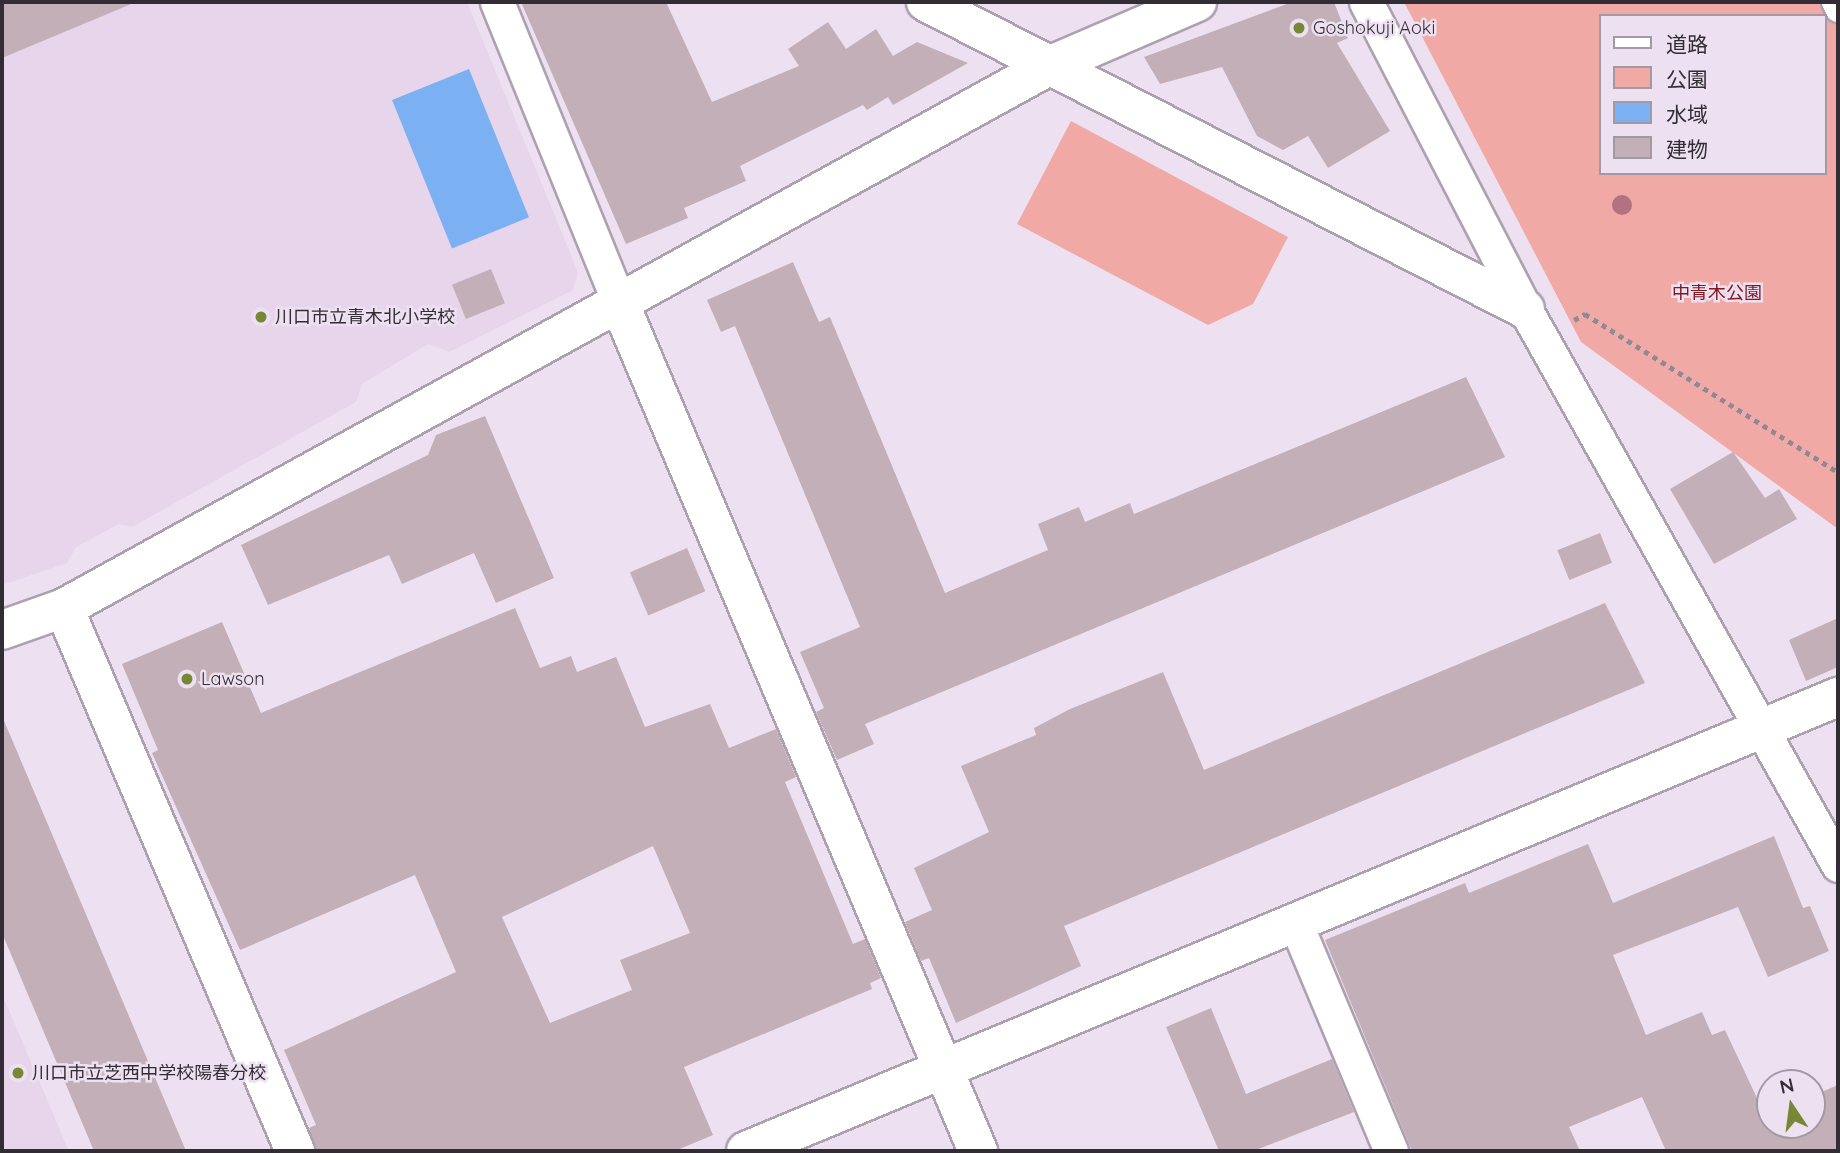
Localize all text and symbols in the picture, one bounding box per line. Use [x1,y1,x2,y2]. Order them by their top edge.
legend [1598,14,1826,175]
place label: Goshokuji Aoki [1313,17,1435,39]
marker: Goshokuji Aoki [1291,20,1307,36]
text: 道路 [1666,31,1708,57]
text: 公園 [1666,66,1708,92]
text: 水域 [1666,101,1708,127]
text: 建物 [1666,136,1708,162]
park label: 中青木公園 [1672,282,1762,304]
place label: 川口市立青木北小学校 [275,306,455,328]
marker: 川口市立青木北小学校 [253,309,269,325]
place label: Lawson [201,668,265,690]
marker: Lawson [179,671,195,687]
place label: 川口市立芝西中学校陽春分校 [32,1062,266,1084]
marker: 川口市立芝西中学校陽春分校 [10,1065,26,1081]
north arrow [1756,1069,1826,1139]
text: N [1777,1072,1796,1099]

